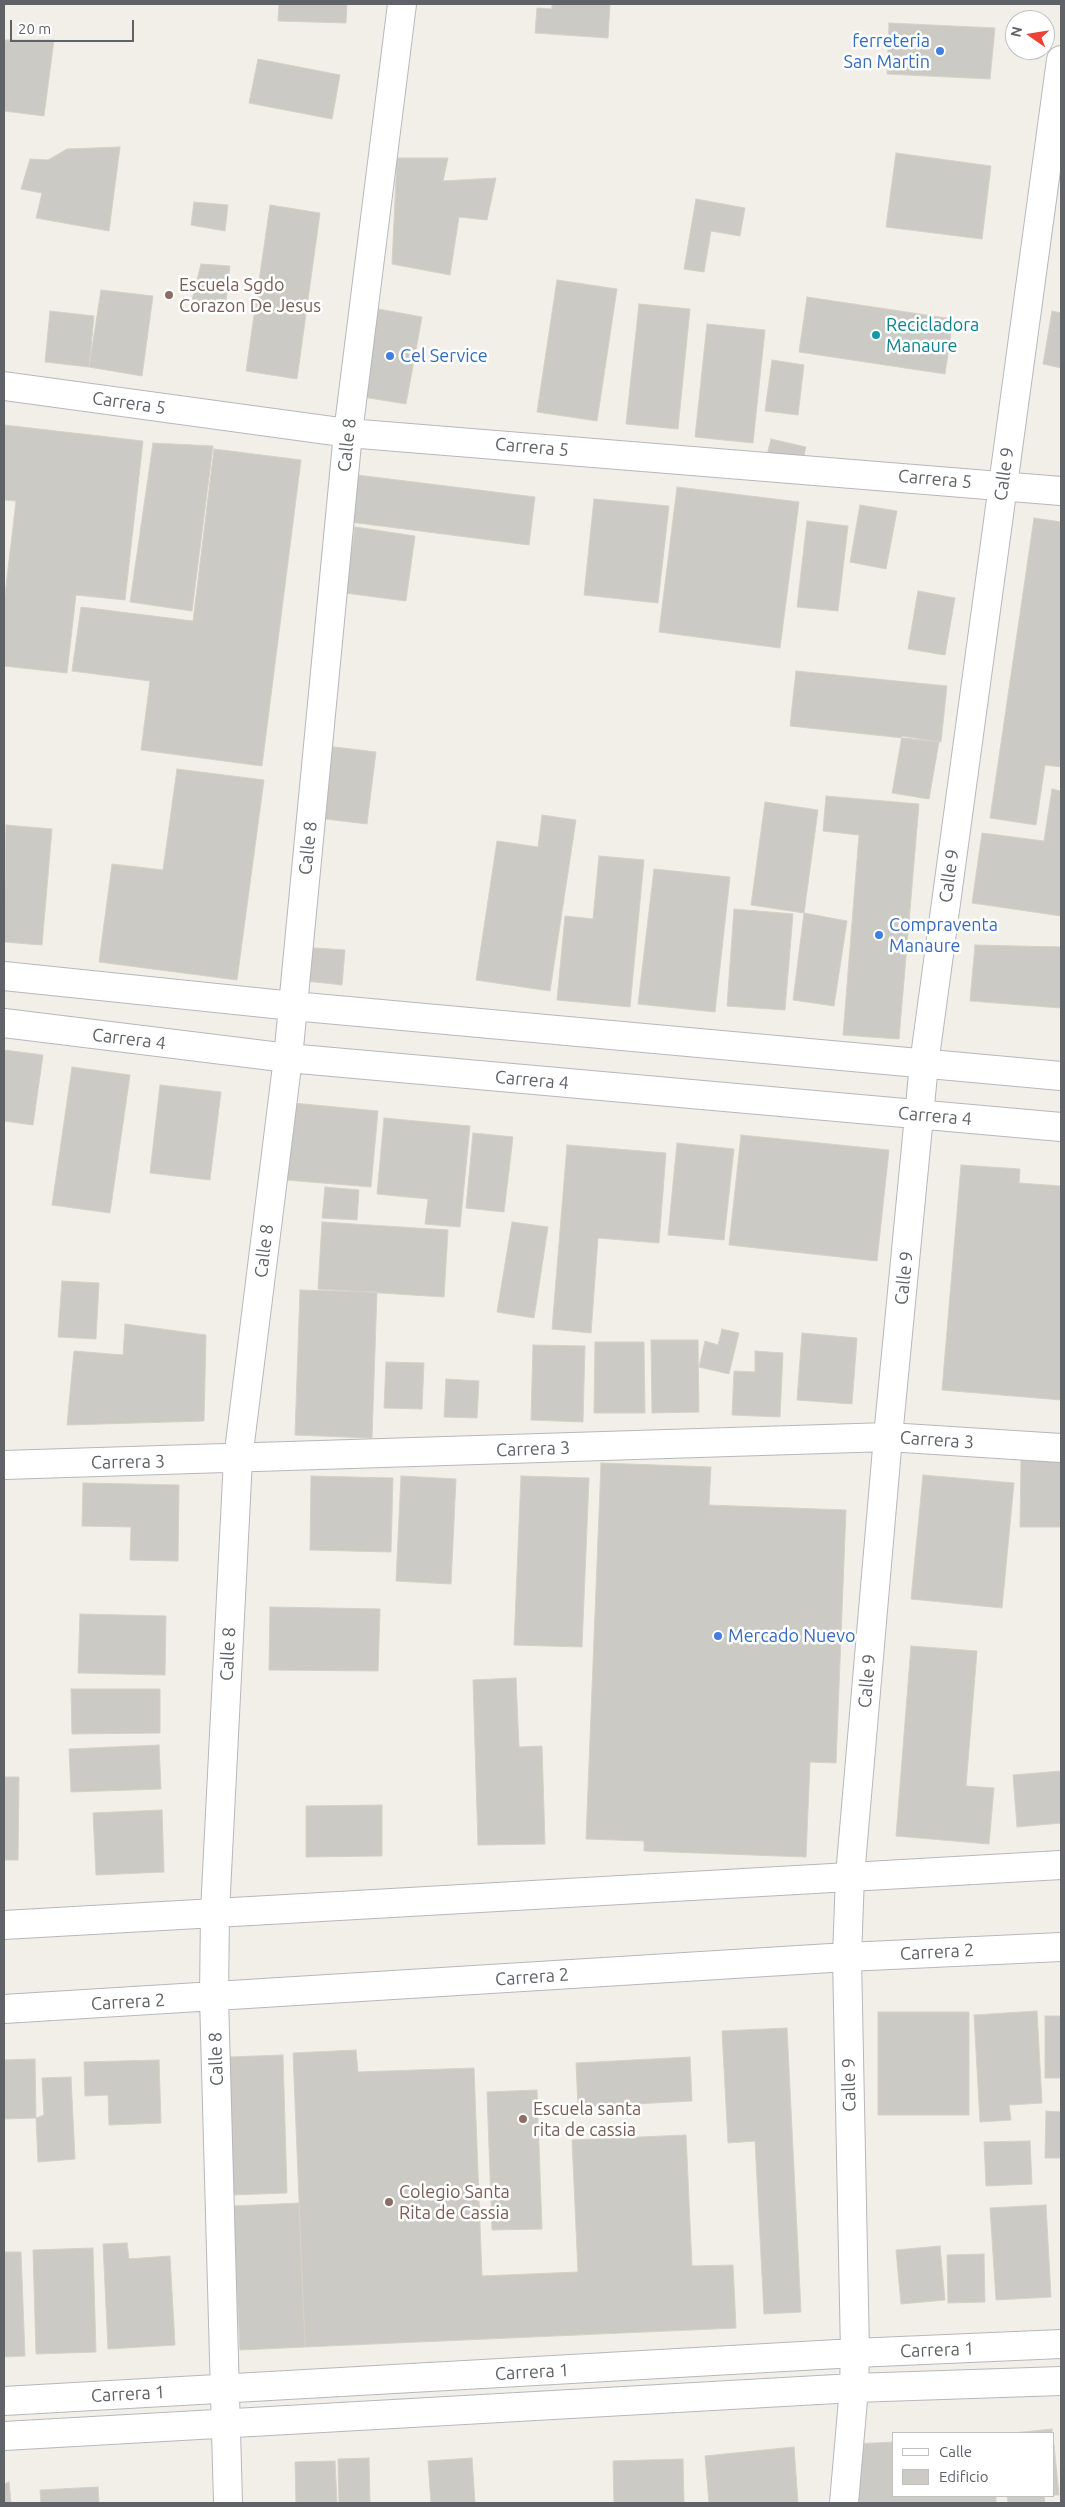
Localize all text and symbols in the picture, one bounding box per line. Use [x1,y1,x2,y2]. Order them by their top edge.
scale bar [12,10,136,42]
north arrow [1005,10,1055,60]
text: 20 m [18,20,51,37]
text: N [1007,25,1025,39]
place label: ferreteria San Martin [843,30,930,72]
marker: ferreteria San Martin [934,45,946,57]
place label: Escuela Sgdo Corazon De Jesus [179,274,321,316]
marker: Escuela Sgdo Corazon De Jesus [163,289,175,301]
place label: Recicladora Manaure [886,314,979,356]
marker: Recicladora Manaure [870,329,882,341]
place label: Cel Service [400,345,488,367]
marker: Cel Service [384,350,396,362]
street label: Carrera 5 [91,387,167,419]
street label: Calle 8 [333,417,361,473]
street label: Carrera 5 [494,433,570,461]
street label: Calle 9 [990,446,1018,502]
street label: Carrera 5 [897,465,973,493]
street label: Calle 8 [294,820,322,876]
street label: Calle 9 [935,848,963,904]
place label: Compraventa Manaure [889,914,998,956]
marker: Compraventa Manaure [873,929,885,941]
street label: Carrera 4 [91,1024,167,1054]
street label: Carrera 4 [494,1066,570,1094]
street label: Carrera 4 [897,1102,973,1130]
street label: Calle 8 [250,1223,278,1279]
street label: Calle 9 [890,1250,918,1306]
street label: Carrera 3 [899,1427,975,1453]
street label: Carrera 3 [496,1437,570,1461]
street label: Carrera 3 [91,1451,165,1473]
place label: Mercado Nuevo [728,1625,855,1647]
street label: Calle 8 [216,1626,240,1682]
marker: Mercado Nuevo [712,1630,724,1642]
street label: Calle 9 [854,1653,880,1709]
street label: Carrera 2 [899,1939,975,1965]
street label: Carrera 2 [494,1964,570,1990]
street label: Carrera 2 [90,1989,166,2015]
street label: Calle 8 [204,2032,228,2086]
street label: Calle 9 [838,2058,860,2112]
place label: Escuela santa rita de cassia [533,2098,641,2140]
marker: Escuela santa rita de cassia [517,2113,529,2125]
place label: Colegio Santa Rita de Cassia [399,2181,510,2224]
marker: Colegio Santa Rita de Cassia [383,2196,395,2208]
street label: Carrera 1 [900,2338,974,2362]
street label: Carrera 1 [494,2359,570,2385]
street label: Carrera 1 [90,2381,166,2407]
legend [892,2432,1055,2497]
text: Calle [939,2443,972,2460]
text: Edificio [939,2468,988,2485]

